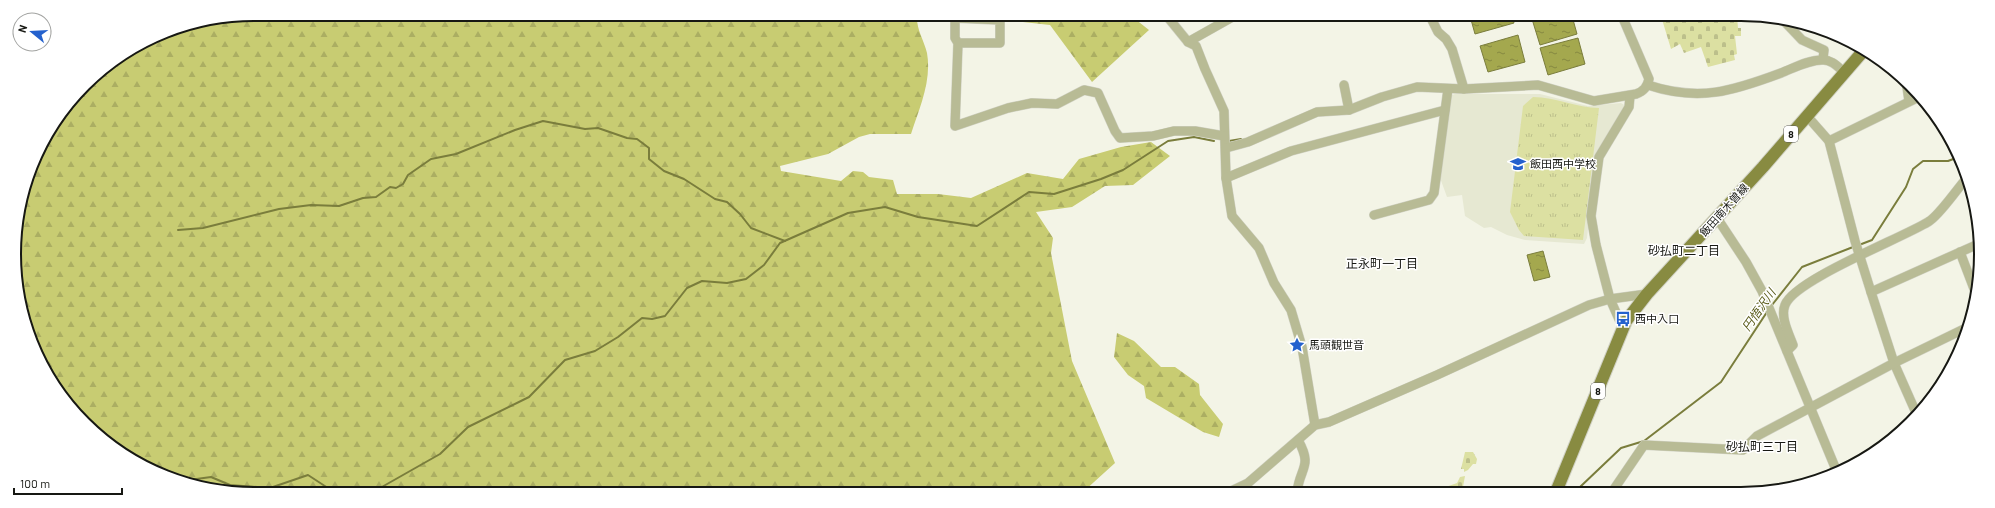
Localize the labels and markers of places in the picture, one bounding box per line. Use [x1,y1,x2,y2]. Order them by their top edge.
school or university icon: 飯田西中学校 [1509,155,1527,173]
place label: 飯田西中学校 [1530,157,1596,170]
bus stop icon: 西中入口 [1614,310,1632,328]
place label: 西中入口 [1635,312,1679,325]
place icon: 馬頭観世音 [1288,336,1306,354]
place label: 馬頭観世音 [1309,338,1364,351]

